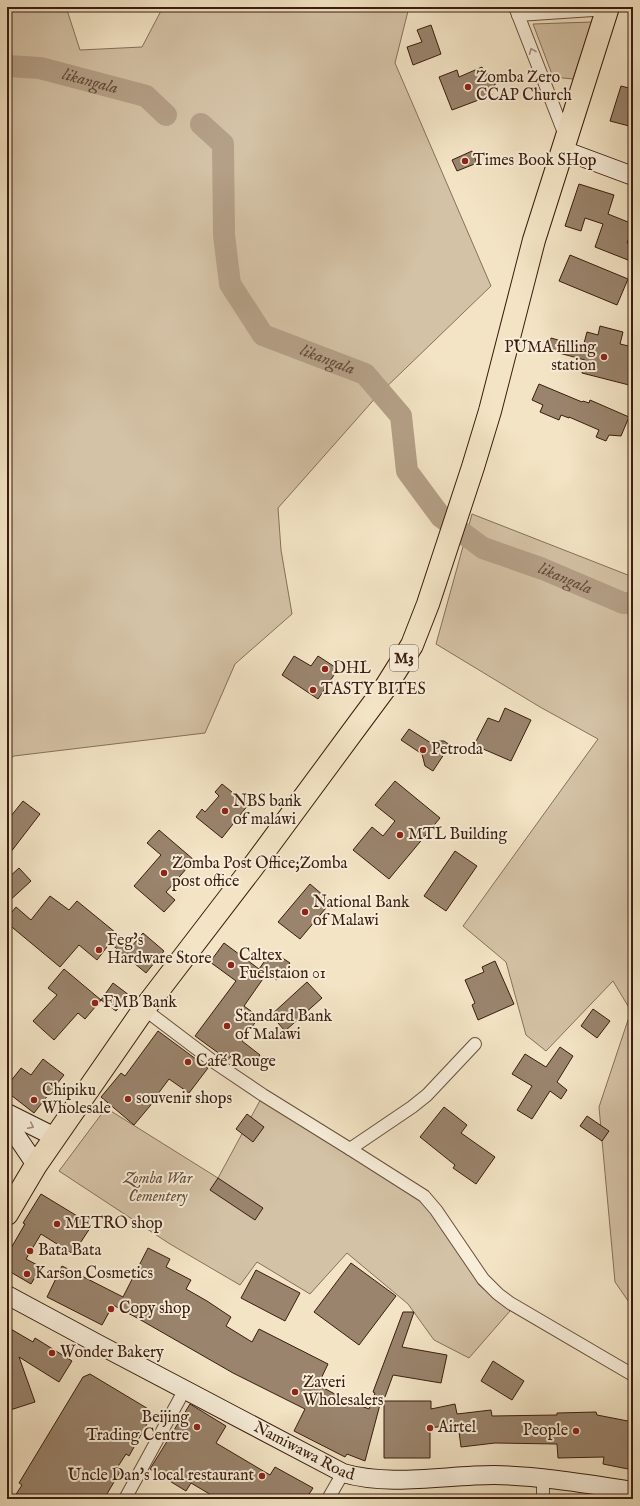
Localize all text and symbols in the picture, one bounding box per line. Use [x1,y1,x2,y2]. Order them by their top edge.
one-way arrow [528,47,536,54]
water label: likangala [60,64,121,99]
place label: Zomba Zero CCAP Church [476,68,572,106]
marker: Zomba Zero CCAP Church [463,82,473,92]
place label: Times Book SHop [473,151,597,171]
marker: Times Book SHop [460,156,470,166]
place label: PUMA filling station [504,338,596,376]
water label: likangala [297,340,358,380]
marker: PUMA filling station [599,352,609,362]
water label: likangala [536,558,596,599]
road number: M3 [390,645,418,671]
place label: DHL [333,659,371,679]
marker: DHL [320,664,330,674]
place label: TASTY BITES [321,680,426,700]
marker: TASTY BITES [308,685,318,695]
place label: Petroda [431,740,483,760]
marker: Petroda [418,745,428,755]
place label: NBS bank of malawi [233,792,302,830]
marker: NBS bank of malawi [220,806,230,816]
place label: MTL Building [408,825,507,845]
marker: MTL Building [395,830,405,840]
place label: Zomba Post Office;Zomba post office [172,854,347,892]
marker: Zomba Post Office;Zomba post office [159,868,169,878]
place label: National Bank of Malawi [313,893,410,931]
marker: National Bank of Malawi [300,907,310,917]
place label: Feg's Hardware Store [107,931,211,969]
marker: Feg's Hardware Store [94,945,104,955]
place label: Caltex Fuelstaion 01 [239,946,326,984]
marker: Caltex Fuelstaion 01 [226,960,236,970]
place label: FMB Bank [103,993,177,1013]
marker: FMB Bank [90,998,100,1008]
place label: Standard Bank of Malawi [235,1007,333,1045]
marker: Standard Bank of Malawi [222,1021,232,1031]
place label: Café Rouge [196,1052,276,1072]
marker: Café Rouge [183,1057,193,1067]
place label: Chipiku Wholesale [42,1081,111,1119]
place label: souvenir shops [136,1089,232,1109]
marker: souvenir shops [123,1094,133,1104]
marker: Chipiku Wholesale [29,1095,39,1105]
one-way arrow [26,1121,34,1129]
park label: Zomba War Cementery [122,1169,194,1207]
place label: METRO shop [65,1214,163,1234]
marker: METRO shop [52,1219,62,1229]
place label: Bata Bata [38,1241,101,1261]
marker: Bata Bata [25,1246,35,1256]
place label: Karson Cosmetics [35,1264,153,1284]
marker: Karson Cosmetics [22,1269,32,1279]
place label: Copy shop [119,1299,191,1319]
marker: Copy shop [106,1304,116,1314]
place label: Wonder Bakery [60,1343,164,1363]
marker: Wonder Bakery [47,1348,57,1358]
place label: Zaveri Wholesalers [303,1373,384,1411]
marker: Zaveri Wholesalers [290,1387,300,1397]
place label: Beijing Trading Centre [86,1408,189,1446]
street label: Namiwawa Road [250,1418,357,1486]
place label: Airtel [437,1418,477,1438]
place label: People [523,1421,568,1441]
marker: Beijing Trading Centre [192,1422,202,1432]
marker: Airtel [425,1423,435,1433]
marker: People [571,1426,581,1436]
place label: Uncle Dan's local restaurant [68,1466,255,1486]
marker: Uncle Dan's local restaurant [257,1471,267,1481]

